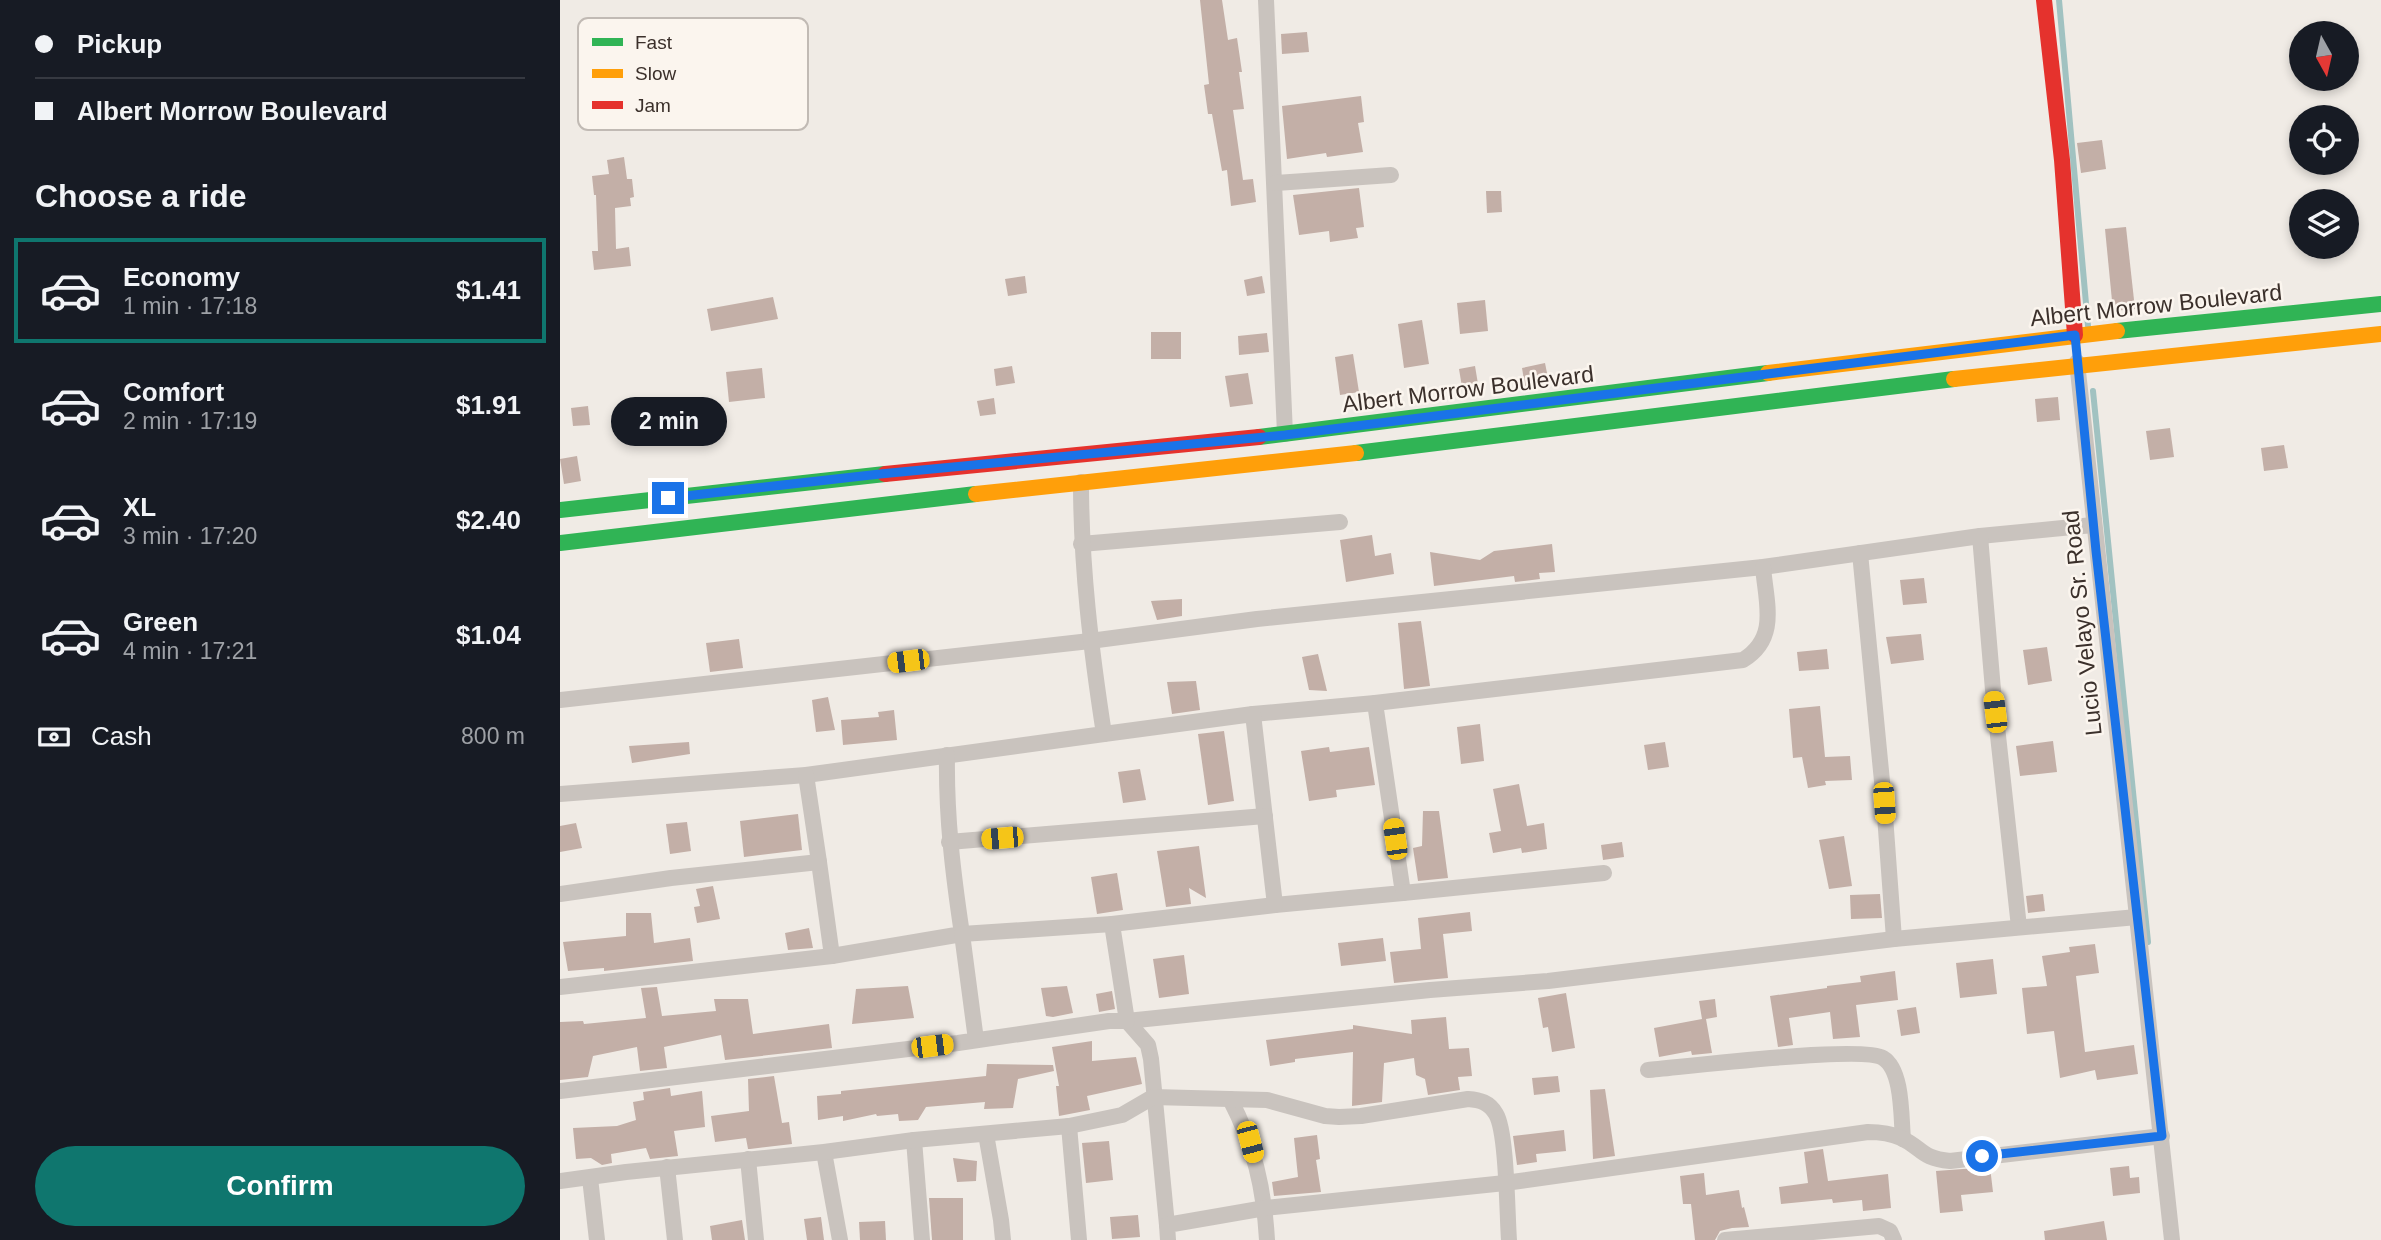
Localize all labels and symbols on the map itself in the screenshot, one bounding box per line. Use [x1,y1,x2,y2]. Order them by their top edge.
legend [578,18,808,130]
north arrow [2289,21,2359,91]
text: Fast [635,32,673,53]
text: Slow [635,63,676,84]
text: Jam [635,95,671,116]
street label: Albert Morrow Boulevard [2029,279,2283,331]
street label: Albert Morrow Boulevard [1341,361,1595,417]
callout: 2 min [610,396,726,446]
route end [652,482,684,514]
street label: Lucio Velayo Sr. Road [2057,509,2107,737]
car [886,648,931,674]
car [1983,690,2008,734]
car [1873,781,1896,825]
car [1382,817,1409,861]
car [981,826,1024,850]
car [910,1033,955,1059]
car [1235,1119,1266,1165]
route start [1966,1140,1998,1172]

